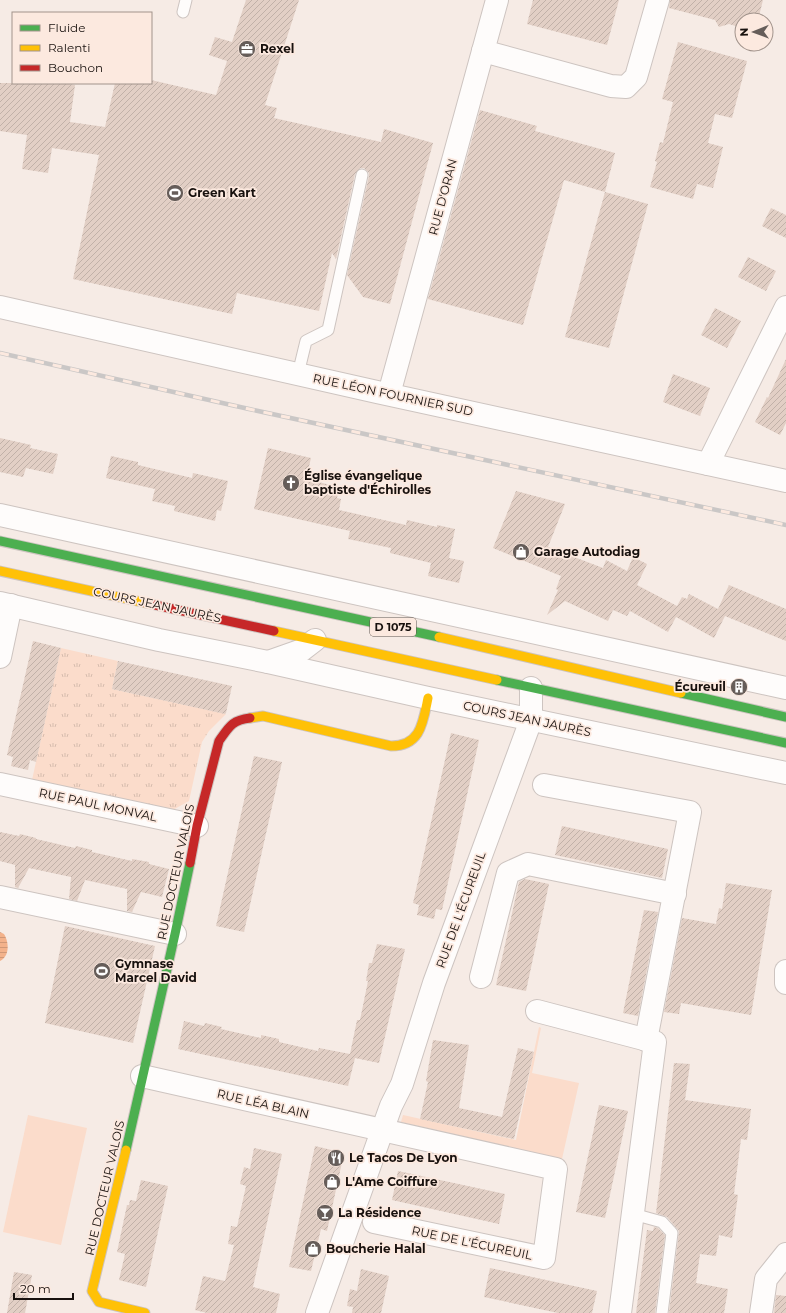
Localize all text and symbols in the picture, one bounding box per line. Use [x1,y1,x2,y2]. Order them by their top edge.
legend [12,12,152,84]
north arrow [734,12,774,52]
text: Fluide [48,20,86,35]
text: N [737,28,751,37]
office icon: Rexel [237,39,257,59]
text: Ralenti [48,40,90,55]
place label: Rexel [260,41,294,56]
text: Bouchon [48,60,103,75]
street label: RUE D'ORAN [425,157,460,237]
sports icon: Green Kart [165,183,185,203]
place label: Green Kart [188,185,257,200]
street label: RUE LÉON FOURNIER SUD [312,370,475,419]
place label: Église évangelique baptiste d'Échirolles [304,468,432,497]
church icon: Église évangelique baptiste d'Échirolles [281,473,301,493]
shop icon: Garage Autodiag [511,542,531,562]
place label: Garage Autodiag [534,544,640,559]
street label: COURS JEAN JAURÈS [92,584,222,625]
road number: D 1075 [370,618,416,636]
building icon: Écureuil [729,677,749,697]
place label: Écureuil [675,679,726,694]
street label: COURS JEAN JAURÈS [462,698,592,739]
street label: RUE PAUL MONVAL [38,785,158,824]
street label: RUE DOCTEUR VALOIS [154,803,197,941]
street label: RUE DE L'ÉCUREUIL [432,850,489,970]
place label: Gymnase Marcel David [115,956,197,985]
sports icon: Gymnase Marcel David [92,961,112,981]
street label: RUE LÉA BLAIN [215,1086,311,1121]
street label: RUE DOCTEUR VALOIS [82,1119,127,1257]
restaurant icon: Le Tacos De Lyon [326,1148,346,1168]
place label: Le Tacos De Lyon [349,1150,458,1165]
shop icon: L'Ame Coiffure [322,1172,342,1192]
place label: L'Ame Coiffure [345,1174,438,1189]
bar icon: La Résidence [315,1203,335,1223]
place label: La Résidence [338,1205,422,1220]
street label: RUE DE L'ÉCUREUIL [410,1222,534,1263]
shop icon: Boucherie Halal [303,1239,323,1259]
place label: Boucherie Halal [326,1241,426,1256]
scale bar [14,1275,73,1301]
text: 20 m [20,1281,51,1296]

